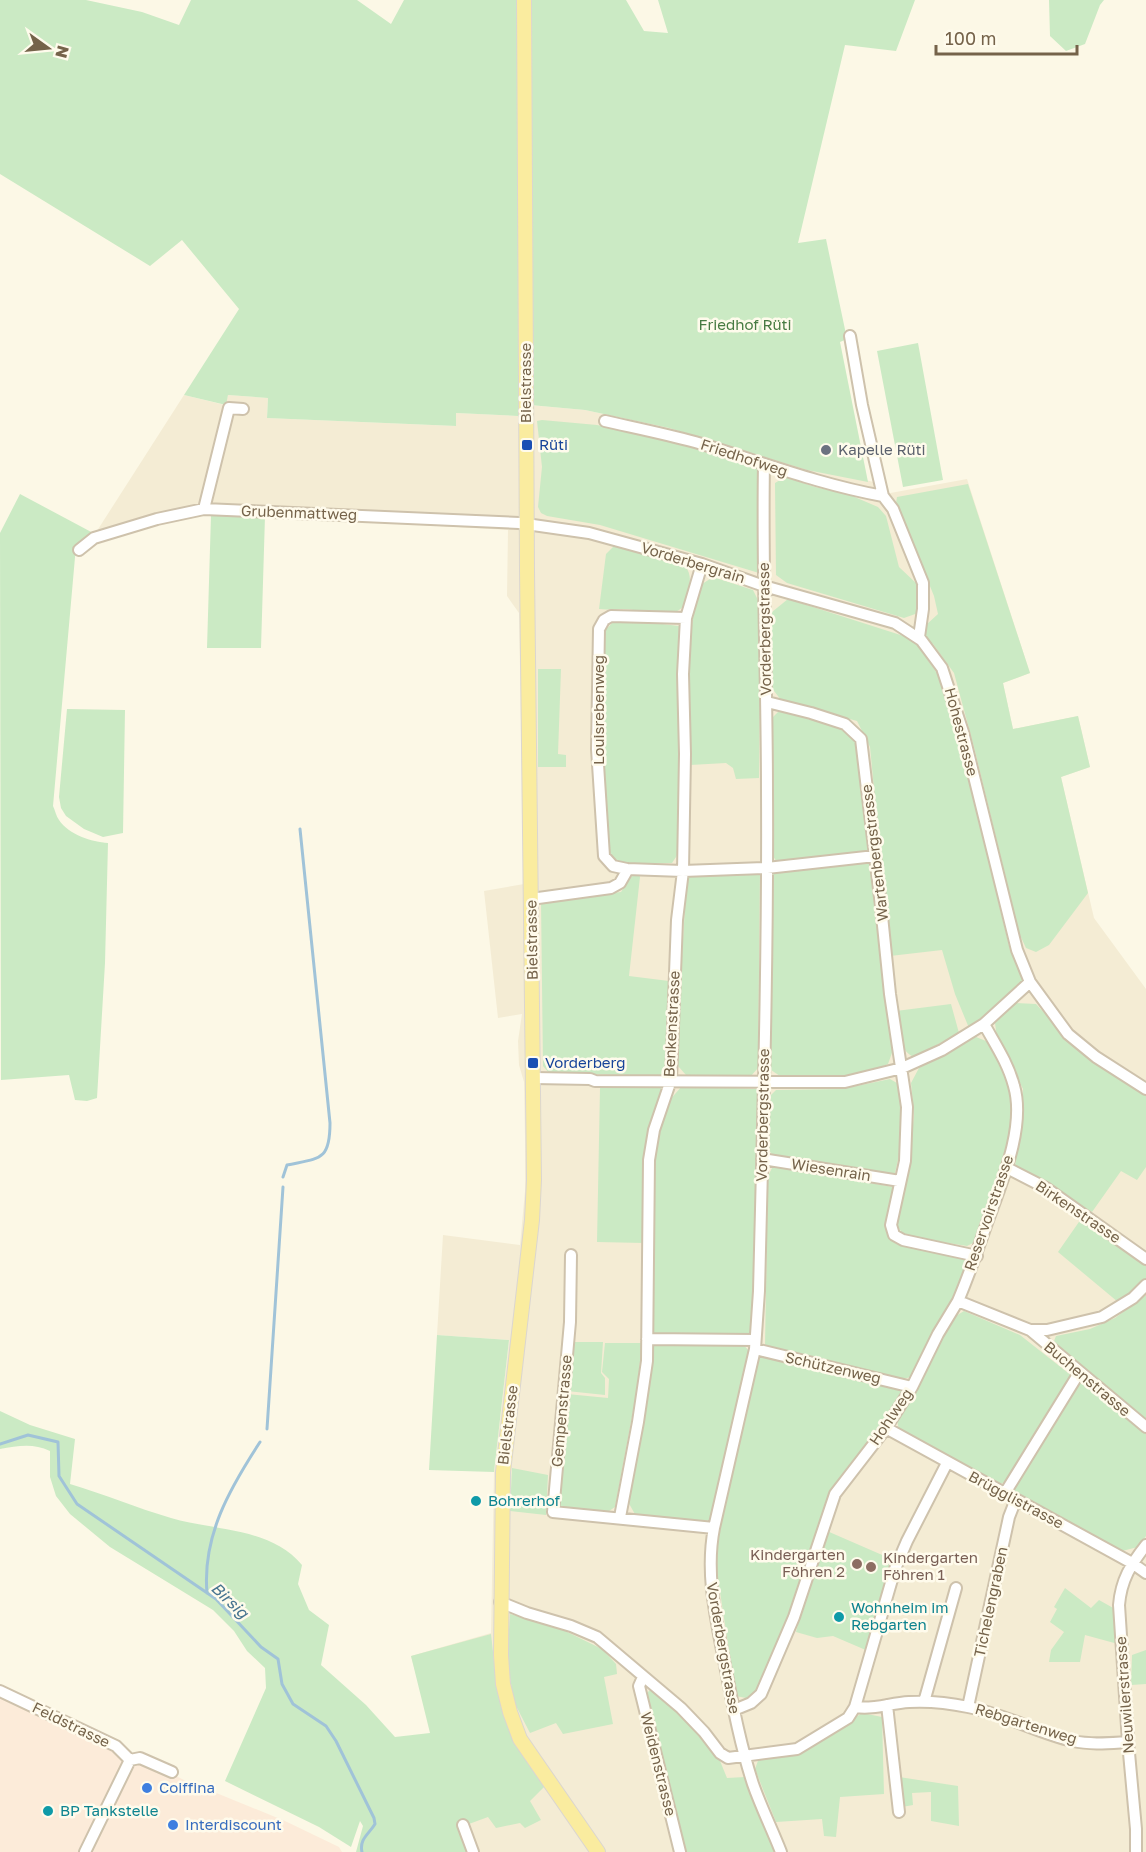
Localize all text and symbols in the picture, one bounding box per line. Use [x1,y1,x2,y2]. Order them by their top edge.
north arrow [18,18,78,78]
scale bar [936,18,1077,56]
text: 100 m [945,27,996,49]
text: N [51,43,74,60]
park label: Friedhof Rüti [698,315,792,333]
street label: Bielstrasse [516,343,534,423]
place label: Rüti [539,435,568,453]
street label: Friedhofweg [698,435,790,480]
marker: Rüti [520,438,534,452]
place label: Kapelle Rüti [838,440,926,458]
marker: Kapelle Rüti [819,443,833,457]
street label: Grubenmattweg [241,501,357,523]
street label: Vorderbergrain [639,538,748,586]
street label: Vorderbergstrasse [754,562,774,696]
street label: Louisrebenweg [589,655,607,765]
street label: Hohestrasse [941,685,983,778]
street label: Wartenbergstrasse [857,783,891,923]
street label: Bielstrasse [521,899,541,980]
street label: Benkenstrasse [659,970,683,1078]
street label: Vorderbergstrasse [752,1048,772,1182]
place label: Vorderberg [545,1053,625,1071]
marker: Vorderberg [526,1056,540,1070]
street label: Reservoirstrasse [960,1152,1016,1273]
street label: Wiesenrain [790,1154,872,1184]
street label: Birkenstrasse [1033,1176,1125,1246]
street label: Buchenstrasse [1041,1337,1135,1420]
street label: Schützenweg [784,1347,883,1387]
street label: Gempenstrasse [547,1354,575,1468]
street label: Bielstrasse [493,1384,521,1466]
street label: Hohlweg [865,1385,916,1448]
street label: Brügglistrasse [966,1467,1067,1532]
place label: Bohrerhof [488,1491,561,1509]
marker: Bohrerhof [469,1494,483,1508]
place label: Kindergarten Föhren 2 [750,1545,845,1580]
street label: Tichelengraben [970,1545,1011,1659]
place label: Kindergarten Föhren 1 [883,1548,978,1583]
marker: Kindergarten Föhren 2 [850,1557,864,1571]
marker: Kindergarten Föhren 1 [864,1560,878,1574]
water label: Birsig [207,1578,254,1623]
street label: Vorderbergstrasse [704,1581,744,1715]
place label: Wohnheim im Rebgarten [851,1598,949,1633]
marker: Wohnheim im Rebgarten [832,1610,846,1624]
street label: Neuwilerstrasse [1111,1636,1137,1754]
street label: Feldstrasse [30,1698,113,1751]
street label: Rebgartenweg [973,1699,1079,1747]
street label: Weidenstrasse [637,1710,681,1818]
place label: Coiffina [159,1778,215,1796]
marker: Coiffina [140,1781,154,1795]
place label: BP Tankstelle [60,1801,159,1819]
marker: BP Tankstelle [41,1804,55,1818]
place label: Interdiscount [185,1815,282,1833]
marker: Interdiscount [166,1818,180,1832]

